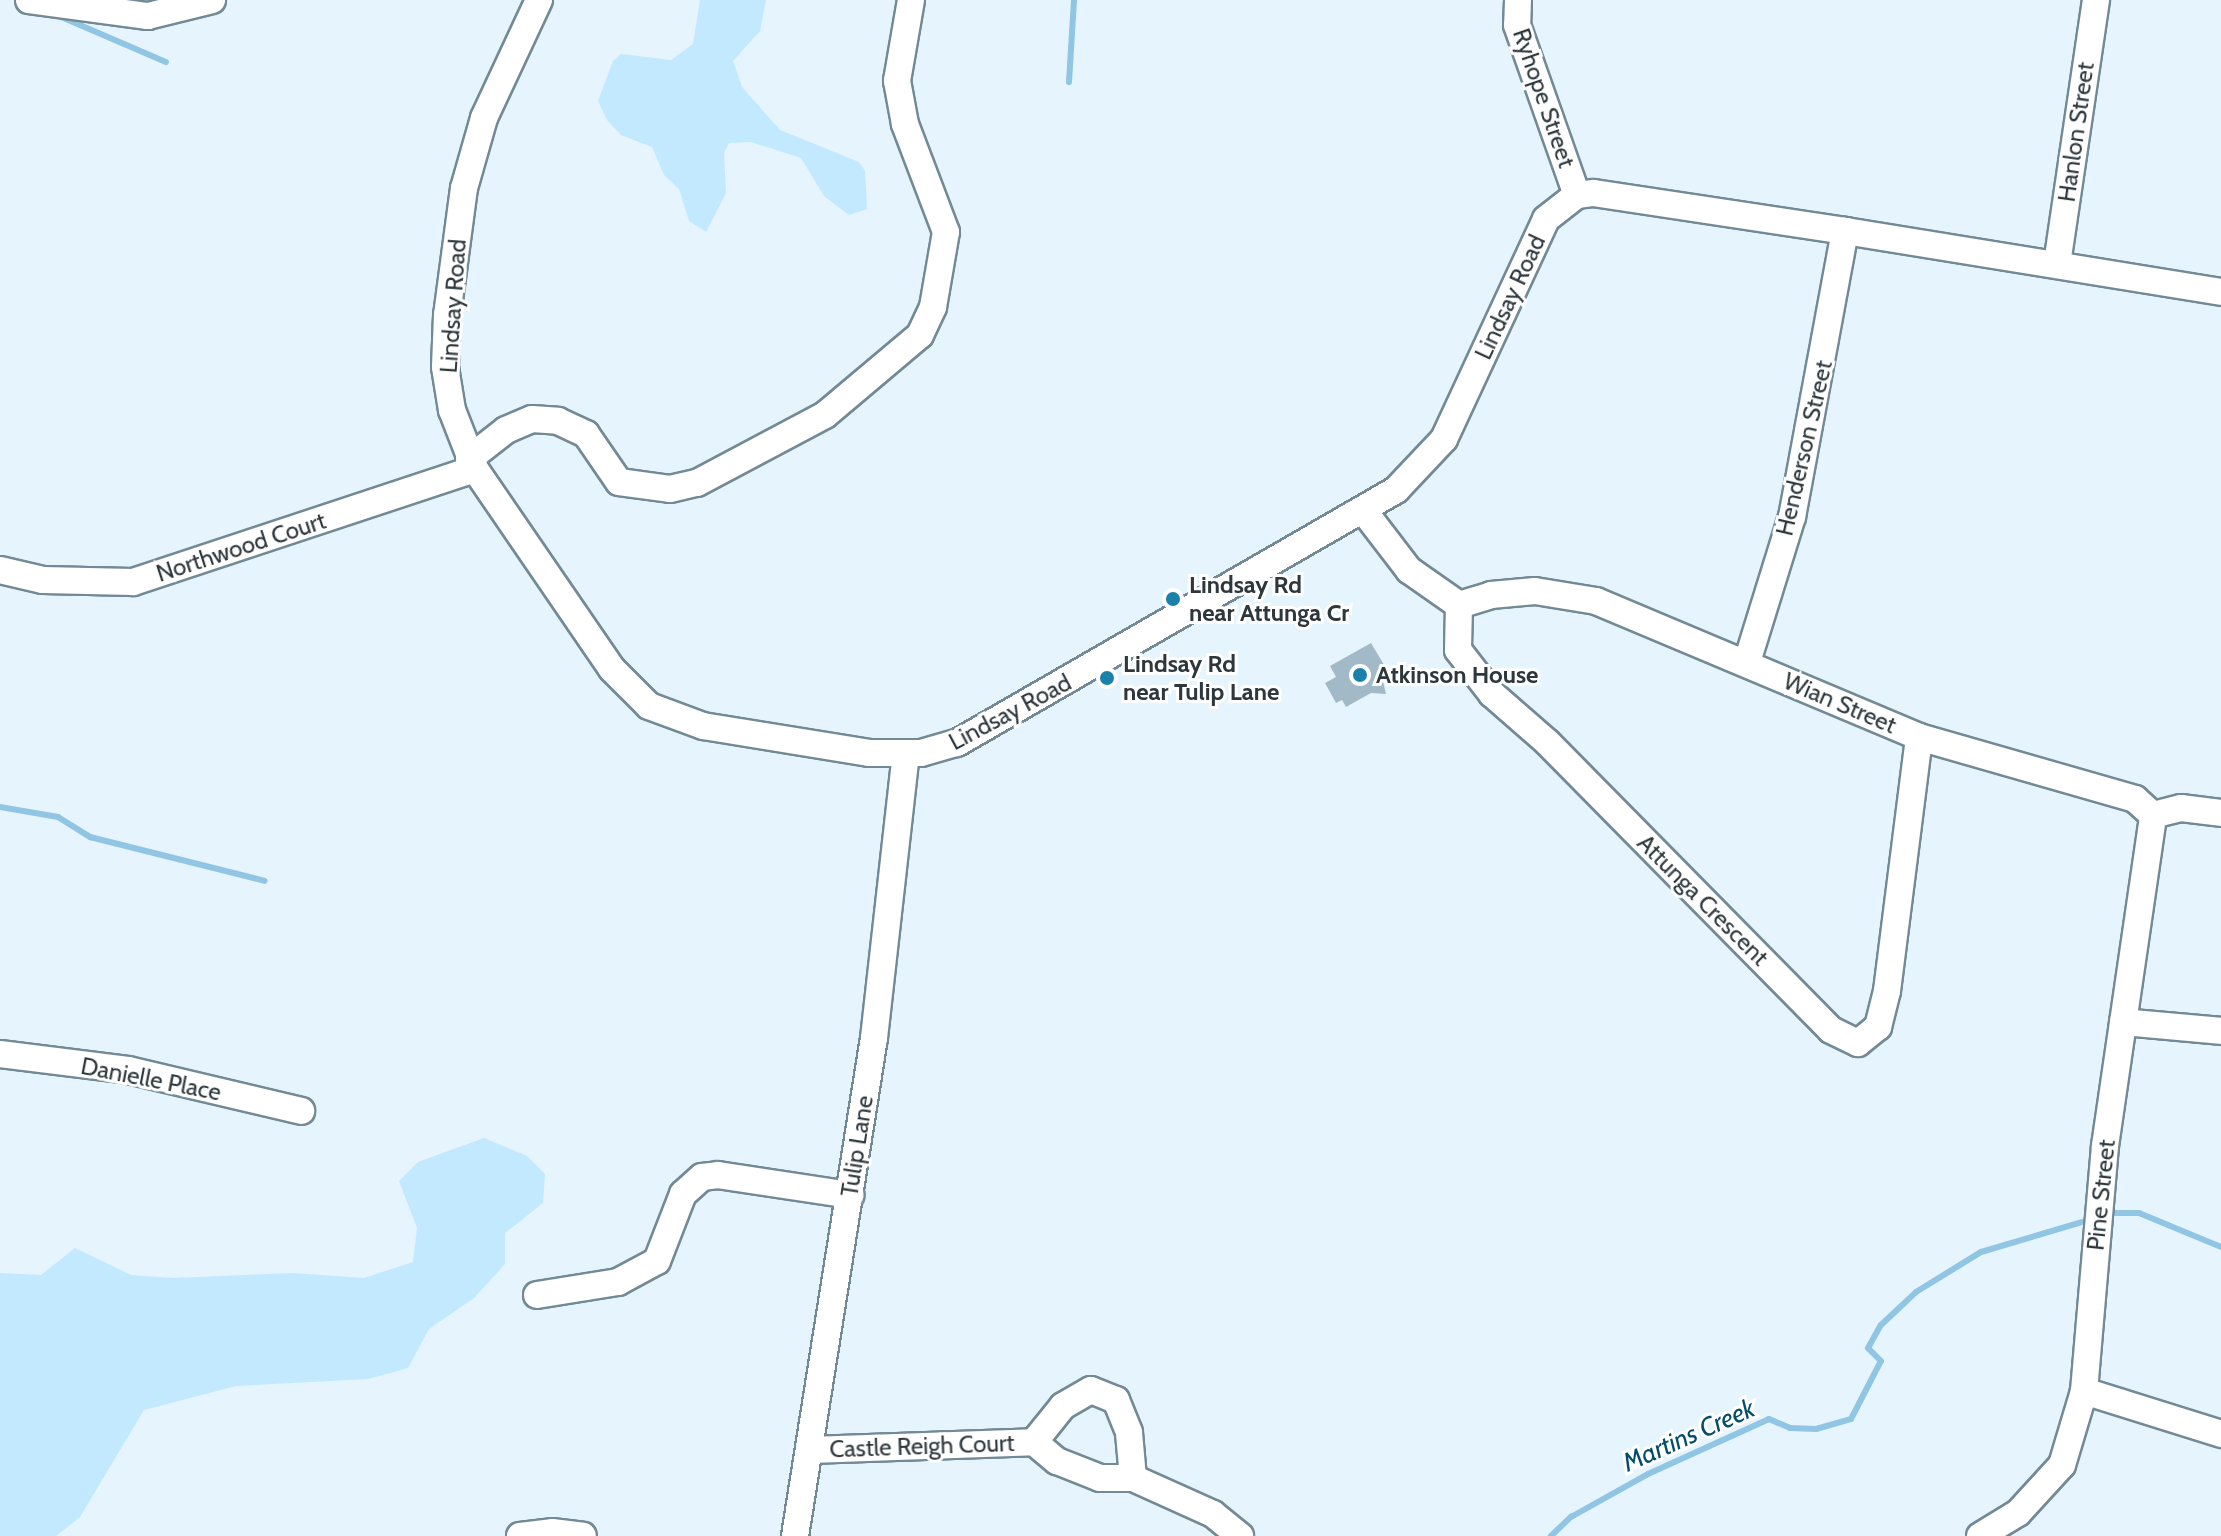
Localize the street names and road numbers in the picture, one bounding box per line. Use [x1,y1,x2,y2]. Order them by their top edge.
street label: Ryhope Street [1507,25,1581,171]
street label: Hanlon Street [2052,60,2100,204]
street label: Lindsay Road [1469,230,1551,364]
street label: Lindsay Road [434,238,472,374]
street label: Henderson Street [1770,357,1838,539]
street label: Northwood Court [153,506,329,588]
street label: Wian Street [1779,666,1901,740]
street label: Lindsay Road [944,668,1076,756]
street label: Attunga Crescent [1631,828,1775,972]
street label: Danielle Place [78,1051,224,1107]
street label: Tulip Lane [835,1093,879,1199]
street label: Pine Street [2081,1138,2121,1252]
street label: Castle Reigh Court [829,1428,1015,1464]

